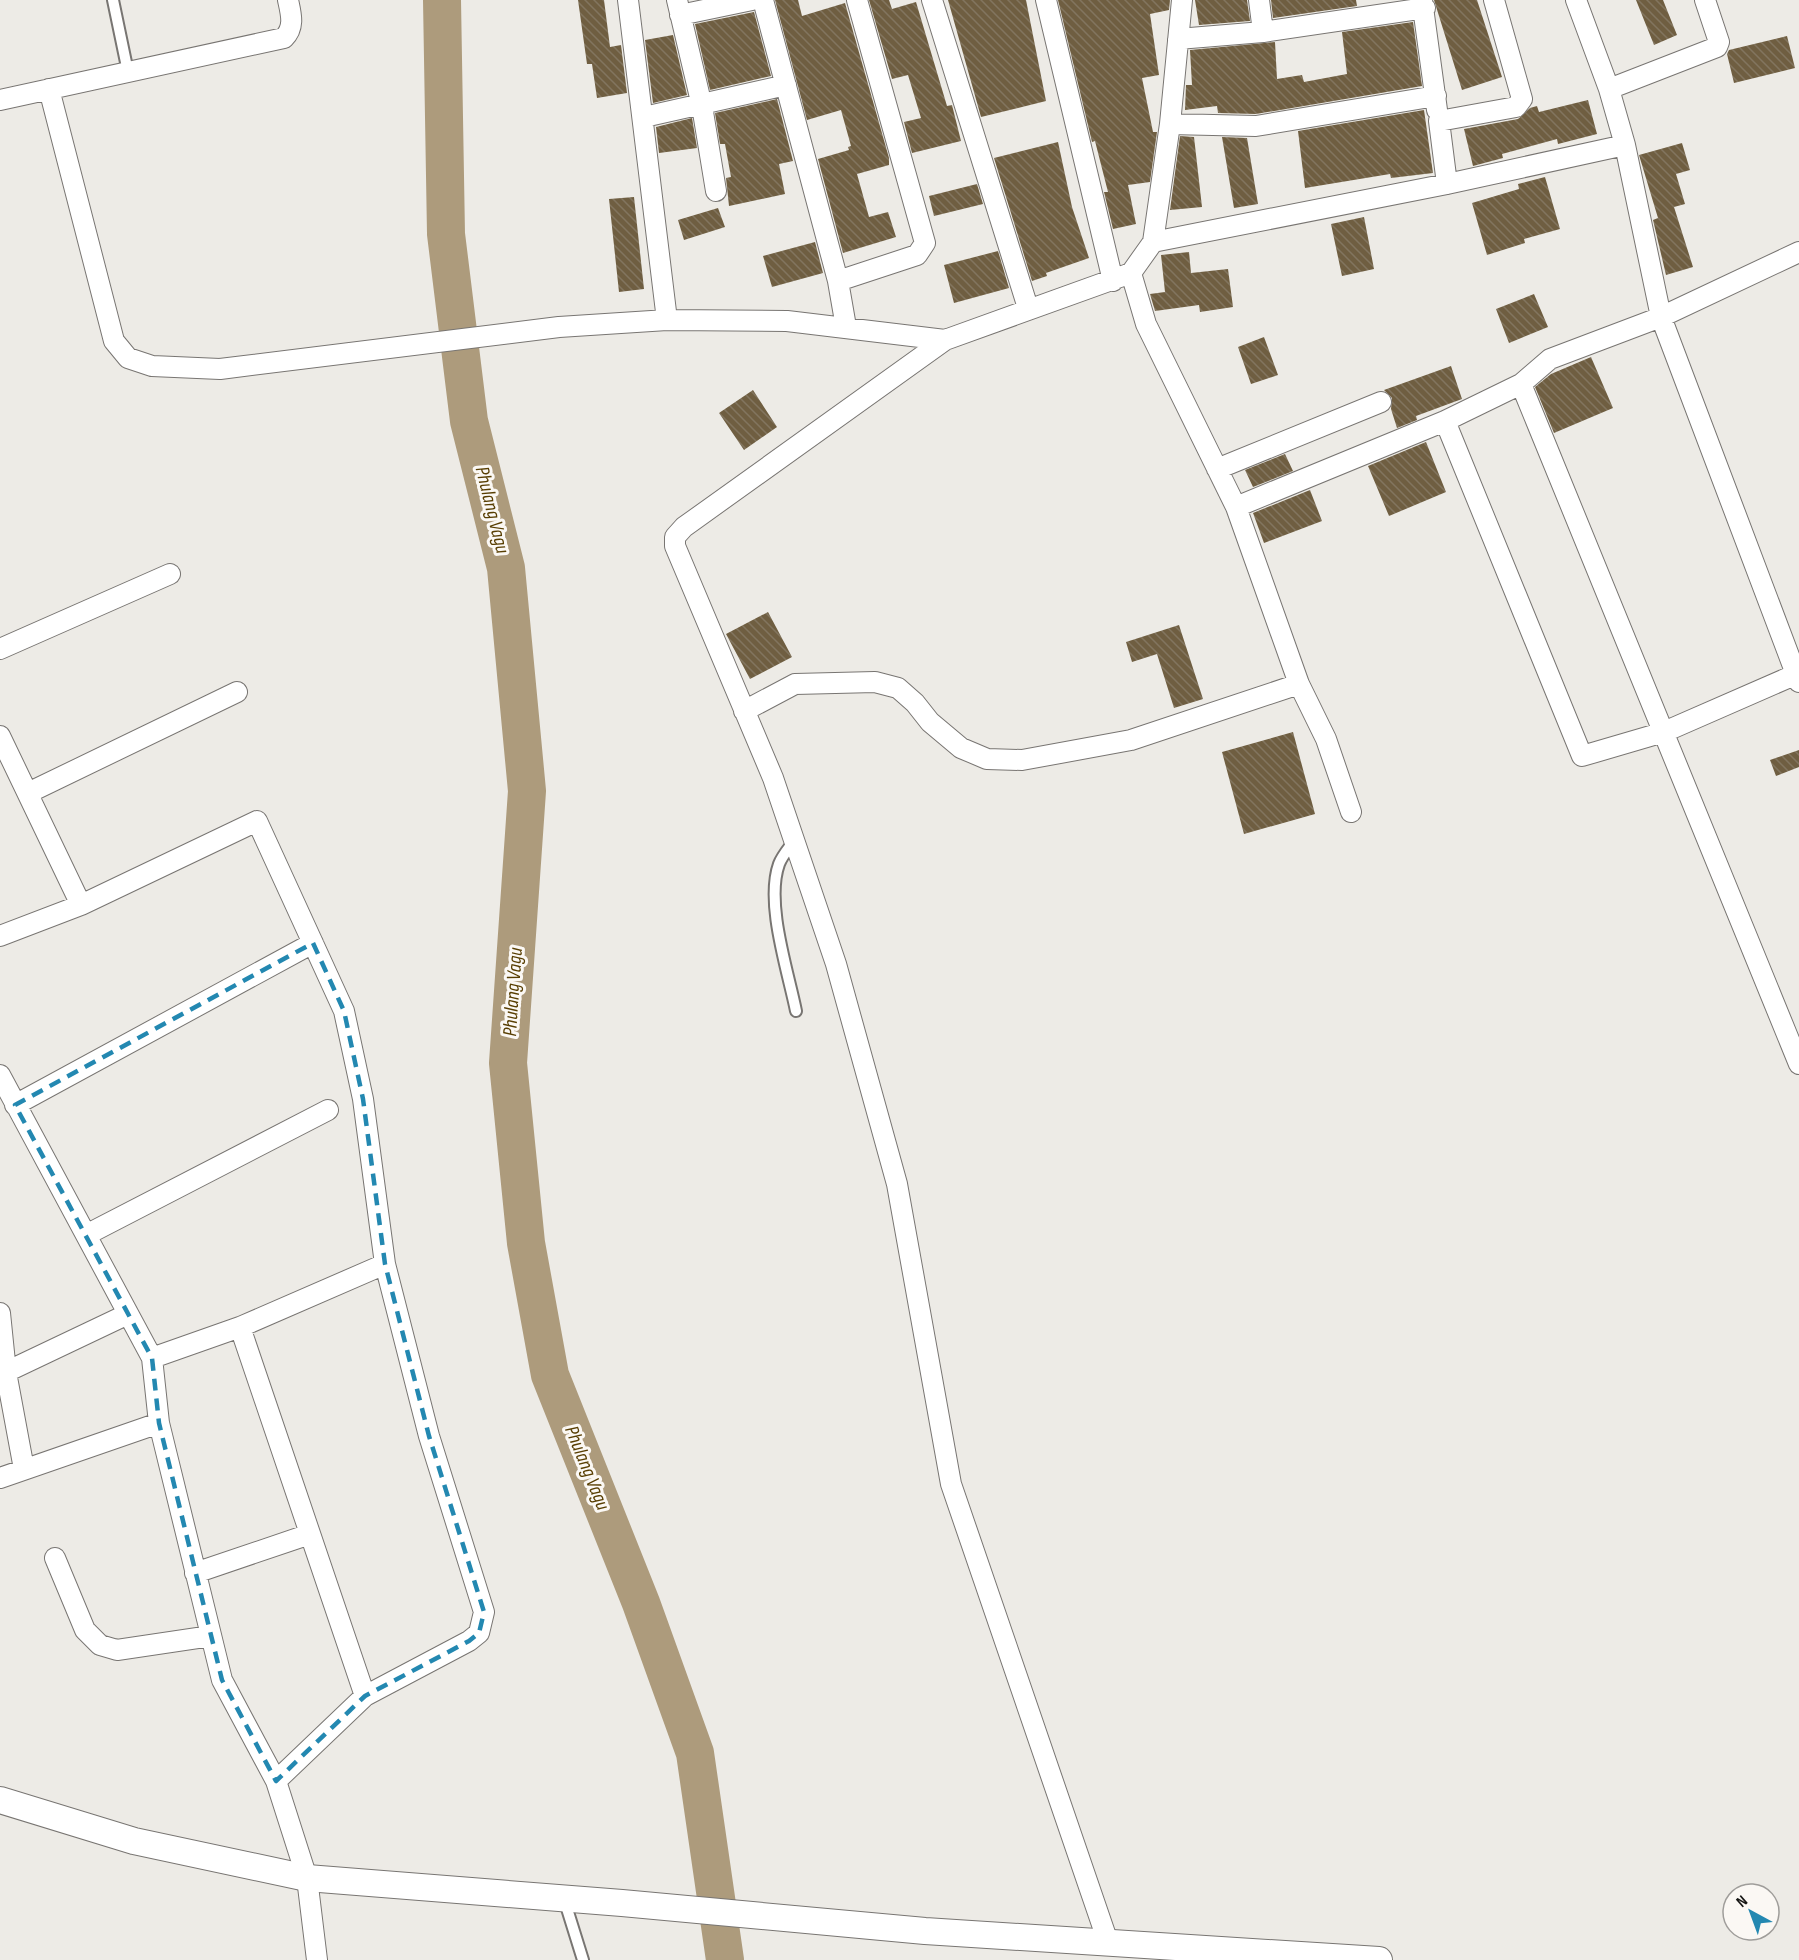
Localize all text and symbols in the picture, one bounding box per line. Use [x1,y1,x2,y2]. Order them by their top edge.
water label: Phulang Vagu [470,464,515,557]
water label: Phulang Vagu [498,946,528,1037]
water label: Phulang Vagu [559,1422,615,1514]
north arrow [1721,1882,1781,1942]
text: N [1733,1892,1752,1912]

